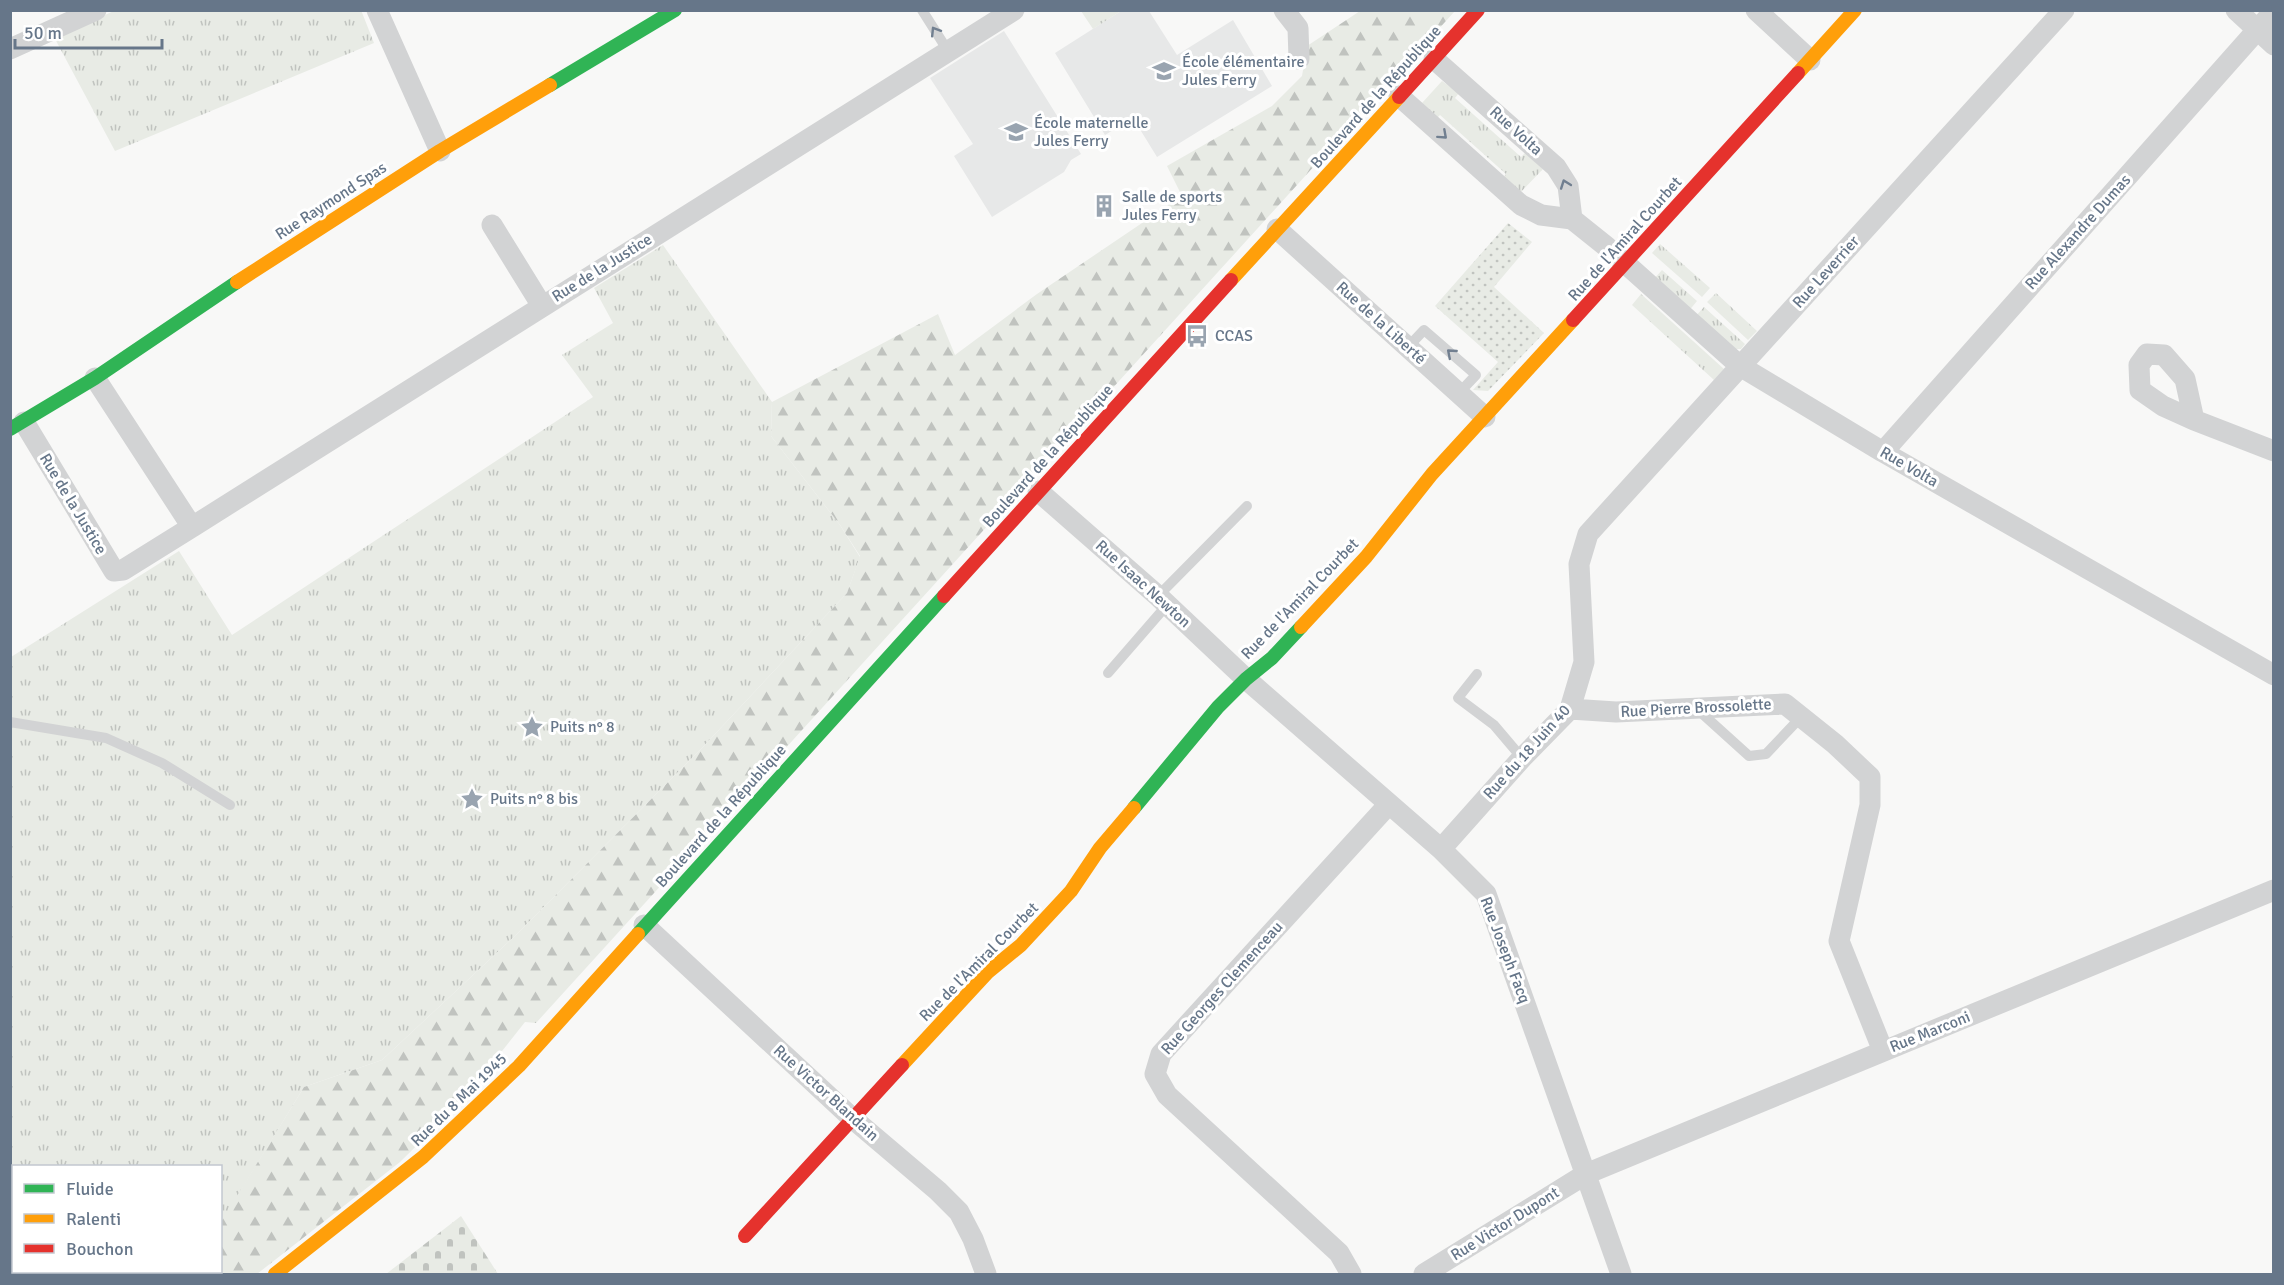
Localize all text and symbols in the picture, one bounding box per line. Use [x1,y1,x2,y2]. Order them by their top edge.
scale bar [15,12,162,50]
street label: Boulevard de la République [1306,21,1446,173]
text: 50 m [24,22,62,44]
one-way arrow [931,27,943,37]
place label: École élémentaire Jules Ferry [1182,52,1304,90]
school or university icon: École élémentaire Jules Ferry [1151,58,1177,84]
street label: Rue Volta [1485,102,1547,160]
place label: École maternelle Jules Ferry [1034,113,1149,151]
school or university icon: École maternelle Jules Ferry [1003,119,1029,145]
one-way arrow [1436,128,1447,139]
street label: Rue Raymond Spas [272,158,390,244]
street label: Rue Alexandre Dumas [2021,170,2135,294]
street label: Rue de l'Amiral Courbet [1564,172,1686,305]
one-way arrow [1559,179,1572,189]
place label: Salle de sports Jules Ferry [1122,187,1222,225]
building icon: Salle de sports Jules Ferry [1091,193,1117,219]
street label: Rue de la Justice [548,229,656,307]
street label: Rue Leverrier [1788,232,1864,312]
street label: Rue de la Liberté [1332,277,1430,369]
bus stop icon: CCAS [1184,323,1210,349]
place label: CCAS [1215,326,1253,346]
one-way arrow [1447,349,1458,360]
street label: Boulevard de la République [978,380,1118,532]
street label: Rue Volta [1876,442,1942,492]
street label: Rue de la Justice [35,450,111,558]
street label: Rue de l'Amiral Courbet [1237,534,1363,664]
street label: Rue Isaac Newton [1091,536,1195,632]
street label: Rue Pierre Brossolette [1620,694,1772,722]
street label: Rue du 18 Juin 40 [1479,700,1575,804]
place icon: Puits n° 8 [519,714,545,740]
place label: Puits n° 8 [550,717,615,737]
street label: Boulevard de la République [651,740,791,892]
place icon: Puits n° 8 bis [459,786,485,812]
place label: Puits n° 8 bis [490,789,578,809]
street label: Rue Joseph Facq [1475,894,1535,1006]
street label: Rue de l'Amiral Courbet [915,898,1043,1026]
street label: Rue Georges Clemenceau [1157,917,1287,1059]
street label: Rue Marconi [1887,1007,1973,1057]
street label: Rue Victor Blandain [769,1041,883,1145]
street label: Rue du 8 Mai 1945 [407,1049,511,1151]
legend [12,1165,222,1273]
text: Fluide [66,1178,114,1200]
street label: Rue Victor Dupont [1447,1182,1563,1265]
text: Ralenti [66,1208,121,1230]
text: Bouchon [66,1238,134,1260]

